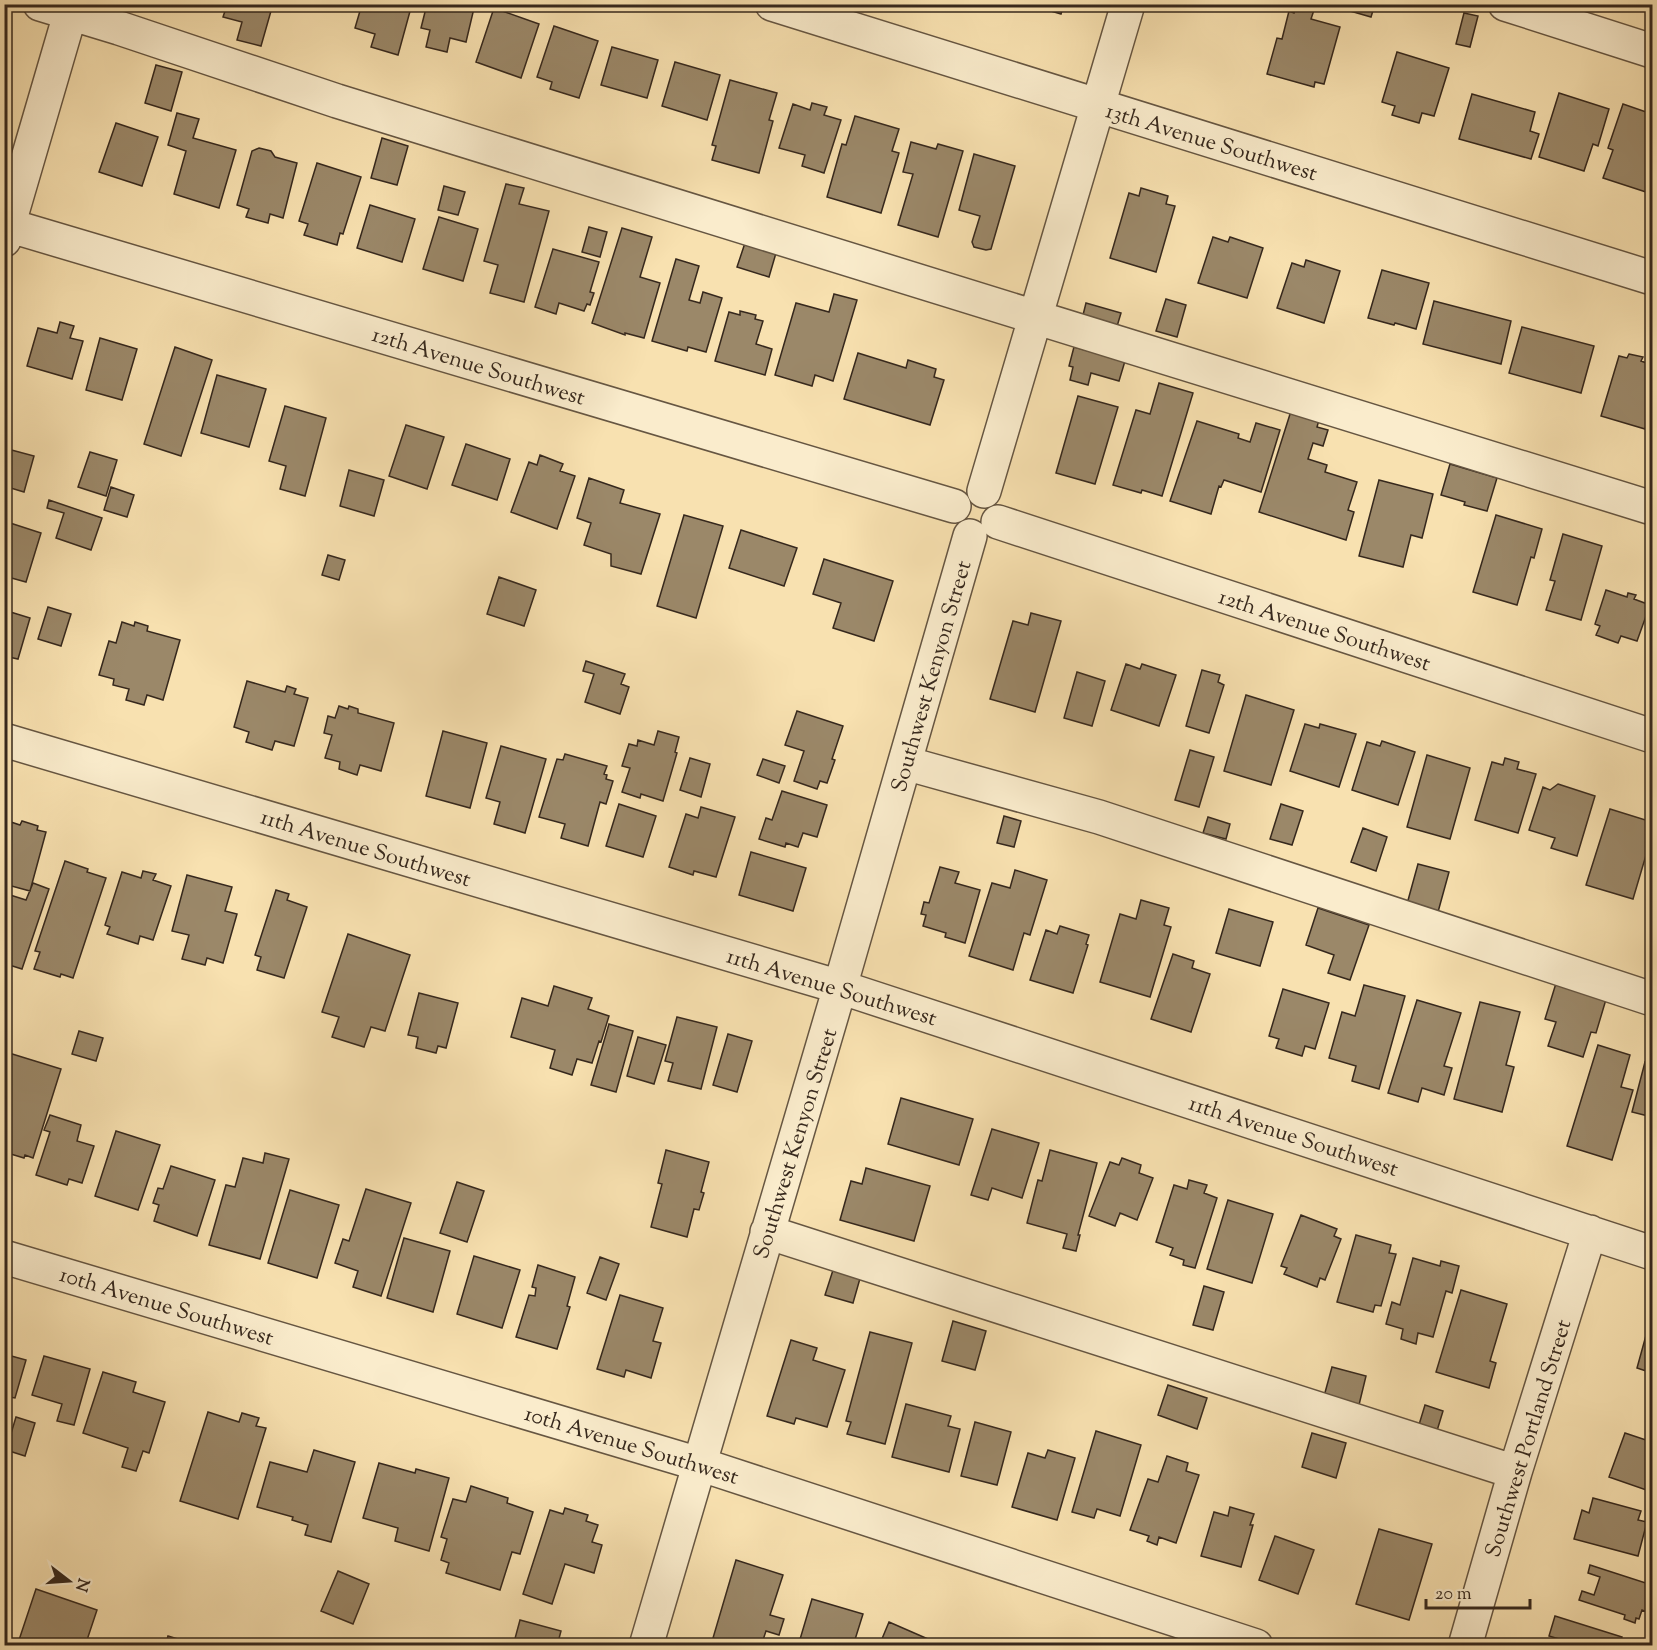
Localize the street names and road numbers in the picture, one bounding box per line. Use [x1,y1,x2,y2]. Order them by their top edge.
street label: 13th Avenue Southwest [1101,96,1321,191]
street label: 12th Avenue Southwest [368,320,589,416]
street label: Southwest Kenyon Street [884,557,981,796]
street label: 12th Avenue Southwest [1214,582,1435,681]
street label: 11th Avenue Southwest [256,803,475,897]
street label: 11th Avenue Southwest [722,942,941,1036]
street label: Southwest Kenyon Street [747,1024,847,1263]
street label: 11th Avenue Southwest [1184,1089,1402,1187]
street label: 10th Avenue Southwest [55,1260,278,1356]
street label: Southwest Portland Street [1478,1316,1581,1562]
street label: 10th Avenue Southwest [520,1399,743,1495]

